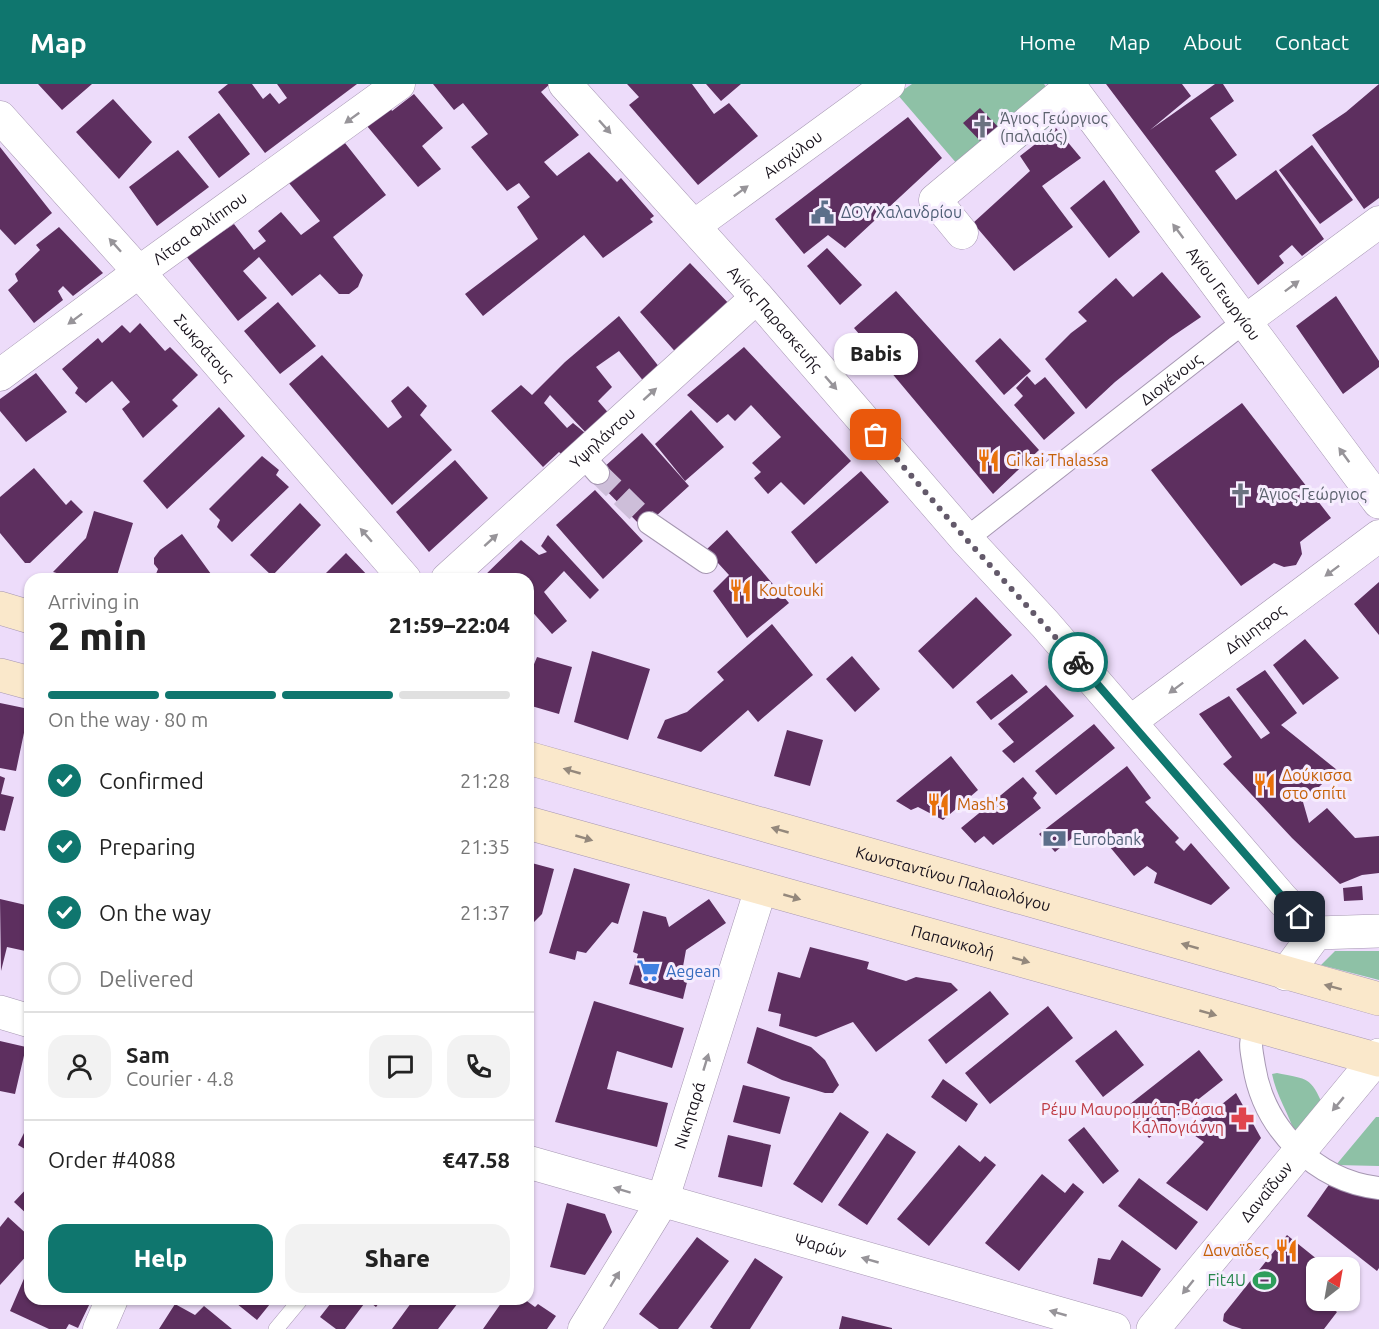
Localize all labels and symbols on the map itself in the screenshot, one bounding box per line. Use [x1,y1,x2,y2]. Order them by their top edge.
place label: Άγιος Γεώργιος (παλαιός) [1000,109,1108,146]
one-way arrow [344,112,360,124]
church icon: Άγιος Γεώργιος (παλαιός) [969,114,995,140]
one-way arrow [598,120,612,135]
street label: Αισχύλου [760,127,825,181]
one-way arrow [733,185,749,197]
street label: Λίτσα Φιλίππου [149,188,250,268]
public building icon: ΔΟΥ Χαλανδρίου [810,199,836,225]
place label: ΔΟΥ Χαλανδρίου [841,203,962,221]
one-way arrow [1171,223,1184,239]
one-way arrow [109,238,122,253]
street label: Αγίου Γεωργίου [1183,243,1264,344]
street label: Αγίας Παρασκευής [724,262,826,376]
one-way arrow [1284,280,1300,292]
street label: Σωκράτους [171,310,238,385]
one-way arrow [67,313,83,325]
callout: Babis [834,333,918,375]
street label: Διογένους [1137,349,1206,408]
one-way arrow [824,375,837,390]
one-way arrow [643,387,658,401]
street label: Υψηλάντου [566,404,638,472]
pin [850,409,901,460]
restaurant icon: Gi kai Thalassa [975,447,1001,473]
one-way arrow [1338,447,1350,463]
place label: Gi kai Thalassa [1006,451,1109,469]
church icon: Άγιος Γεώργιος [1228,481,1254,507]
place label: Άγιος Γεώργιος [1259,485,1367,504]
one-way arrow [360,527,373,543]
one-way arrow [483,533,498,547]
one-way arrow [1325,565,1341,577]
restaurant icon: Koutouki [728,577,754,603]
place label: Koutouki [759,581,824,599]
street label: Δήμητρος [1221,600,1289,657]
courier [1048,632,1108,692]
one-way arrow [1168,681,1184,694]
one-way arrow [563,766,581,775]
place label: Δούκισσα στο σπίτι [1282,766,1353,802]
restaurant icon: Δούκισσα στο σπίτι [1251,771,1277,797]
restaurant icon: Mash's [926,791,952,817]
place label: Mash's [957,795,1006,813]
one-way arrow [771,825,789,834]
bank icon: Eurobank [1042,826,1068,852]
place label: Eurobank [1073,830,1141,848]
one-way arrow [575,834,593,844]
street label: Κωνσταντίνου Παλαιολόγου [854,842,1053,915]
pin [1274,891,1325,942]
one-way arrow [783,892,801,902]
street label: Παπανικολή [909,921,997,961]
one-way arrow [1181,941,1199,951]
one-way arrow [1012,956,1030,965]
supermarket icon: Aegean [635,958,661,984]
place label: Aegean [666,962,721,980]
one-way arrow [1323,981,1342,991]
one-way arrow [1199,1008,1218,1018]
one-way arrow [702,1053,711,1071]
street label: Νικηταρά [670,1079,708,1151]
one-way arrow [1332,1096,1345,1111]
place label: Ρέμυ Μαυρομμάτη-Βάσια Καλπογιάννη [1041,1100,1224,1136]
pharmacy icon: Ρέμυ Μαυρομμάτη-Βάσια Καλπογιάννη [1229,1105,1255,1131]
street label: Δαναΐδων [1236,1158,1296,1225]
one-way arrow [613,1185,631,1194]
street label: Ψαρών [792,1229,849,1261]
restaurant icon: Δαναϊδες [1274,1237,1300,1263]
place label: Δαναϊδες [1203,1241,1269,1260]
one-way arrow [861,1255,879,1264]
north arrow [1306,1257,1360,1311]
sports icon: Fit4U [1251,1267,1277,1293]
one-way arrow [609,1271,620,1287]
place label: Fit4U [1207,1271,1246,1289]
one-way arrow [1181,1279,1194,1295]
one-way arrow [1049,1308,1067,1317]

